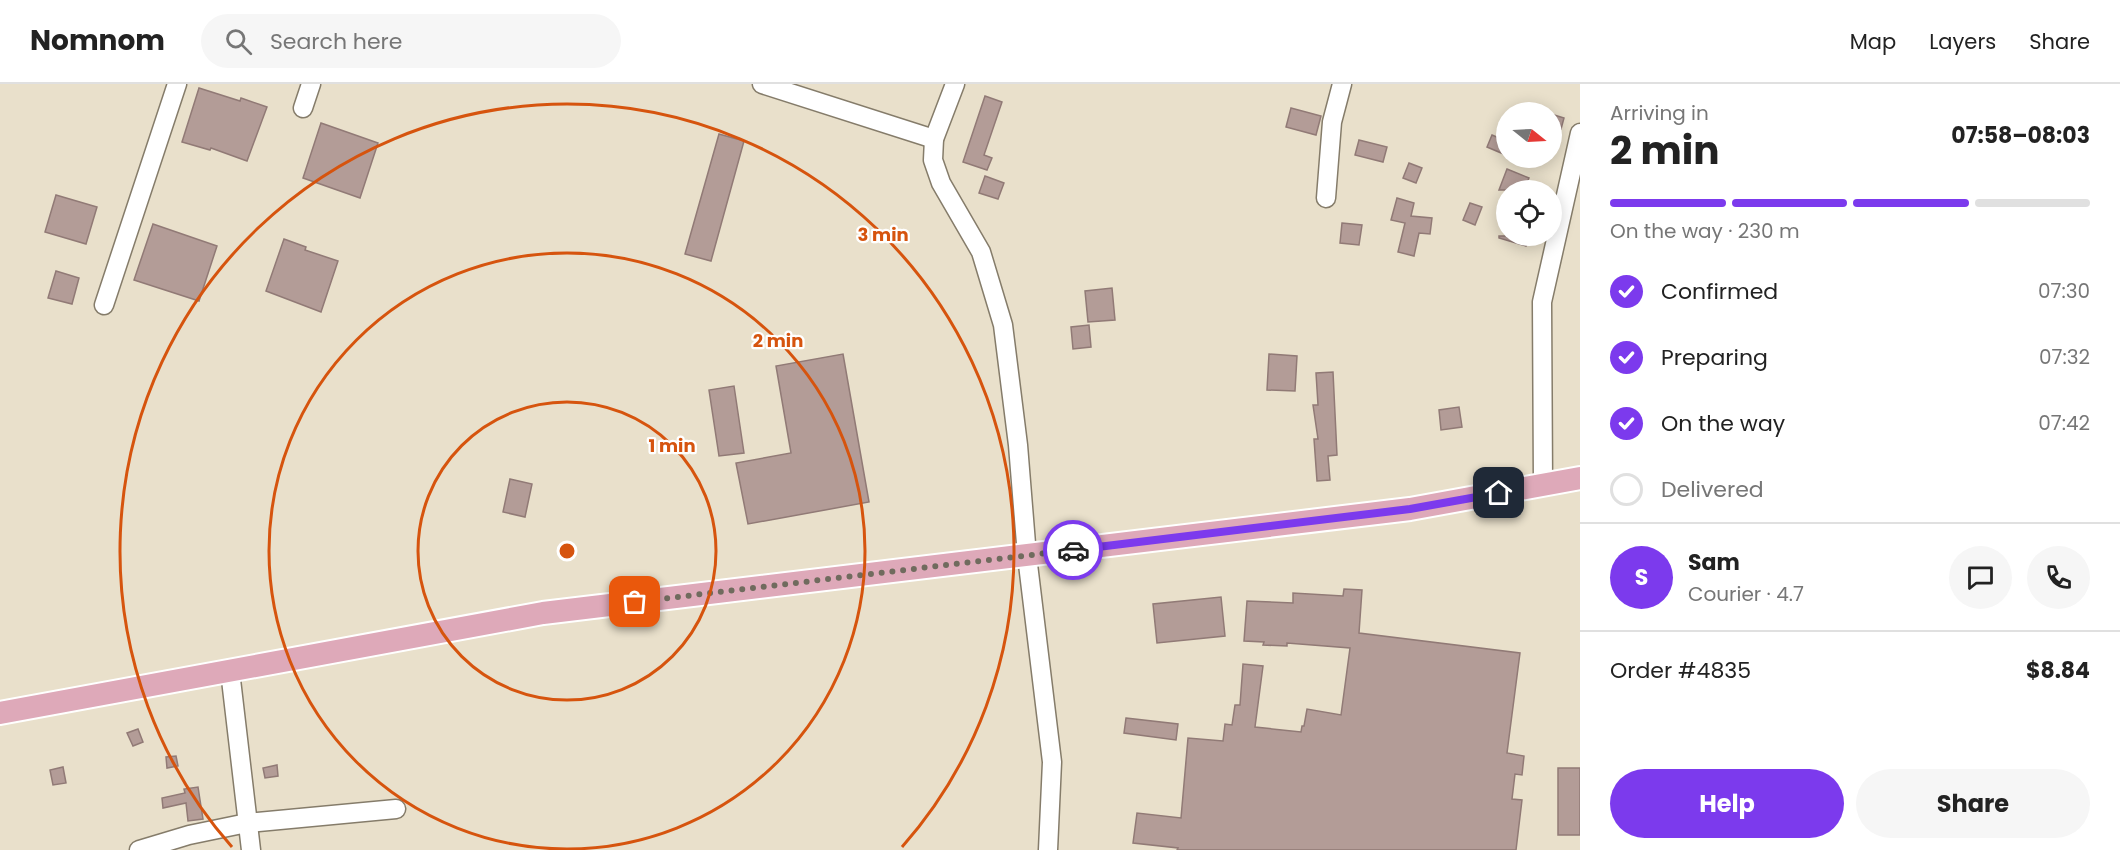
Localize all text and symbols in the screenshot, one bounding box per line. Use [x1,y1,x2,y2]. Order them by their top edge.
search box [201,14,621,68]
text: Nomnom [30,21,165,60]
icon: search [222,25,255,58]
text: Search here [270,26,402,57]
text: Map [1850,27,1896,56]
text: Layers [1929,27,1996,56]
text: Share [2029,27,2090,56]
text: Arriving in [1610,99,1709,127]
north arrow [1496,102,1562,168]
map controls [1496,102,1562,246]
text: 07:58–08:03 [1951,120,2090,151]
text: 2 min [1610,123,1720,178]
button: locate [1496,180,1562,246]
text: On the way · 230 m [1610,217,1800,245]
text: 3 min [857,222,909,247]
icon: check [1610,275,1643,308]
text: Confirmed [1661,276,1778,307]
text: 07:30 [2038,277,2090,305]
text: 2 min [753,328,803,353]
icon: check [1610,341,1643,374]
text: Preparing [1661,342,1768,373]
text: 07:32 [2039,343,2090,371]
icon: check [1610,407,1643,440]
text: On the way [1661,408,1785,439]
text: 07:42 [2038,409,2090,437]
text: 1 min [648,433,696,458]
pin [1473,467,1524,518]
text: Delivered [1661,474,1764,505]
icon: home [1482,476,1515,509]
courier [1043,520,1103,580]
icon: car [1057,534,1090,567]
centre of rings [557,541,577,561]
button: chat [1949,546,2012,609]
button: phone [2027,546,2090,609]
text: Sam [1688,547,1740,578]
text: S [1635,562,1648,593]
pin [609,576,660,627]
text: Courier · 4.7 [1688,580,1804,608]
icon: bag [618,585,651,618]
text: Order #4835 [1610,655,1751,686]
text: $8.84 [2026,655,2090,686]
button: Help [1610,769,1844,838]
button: Share [1856,769,2090,838]

